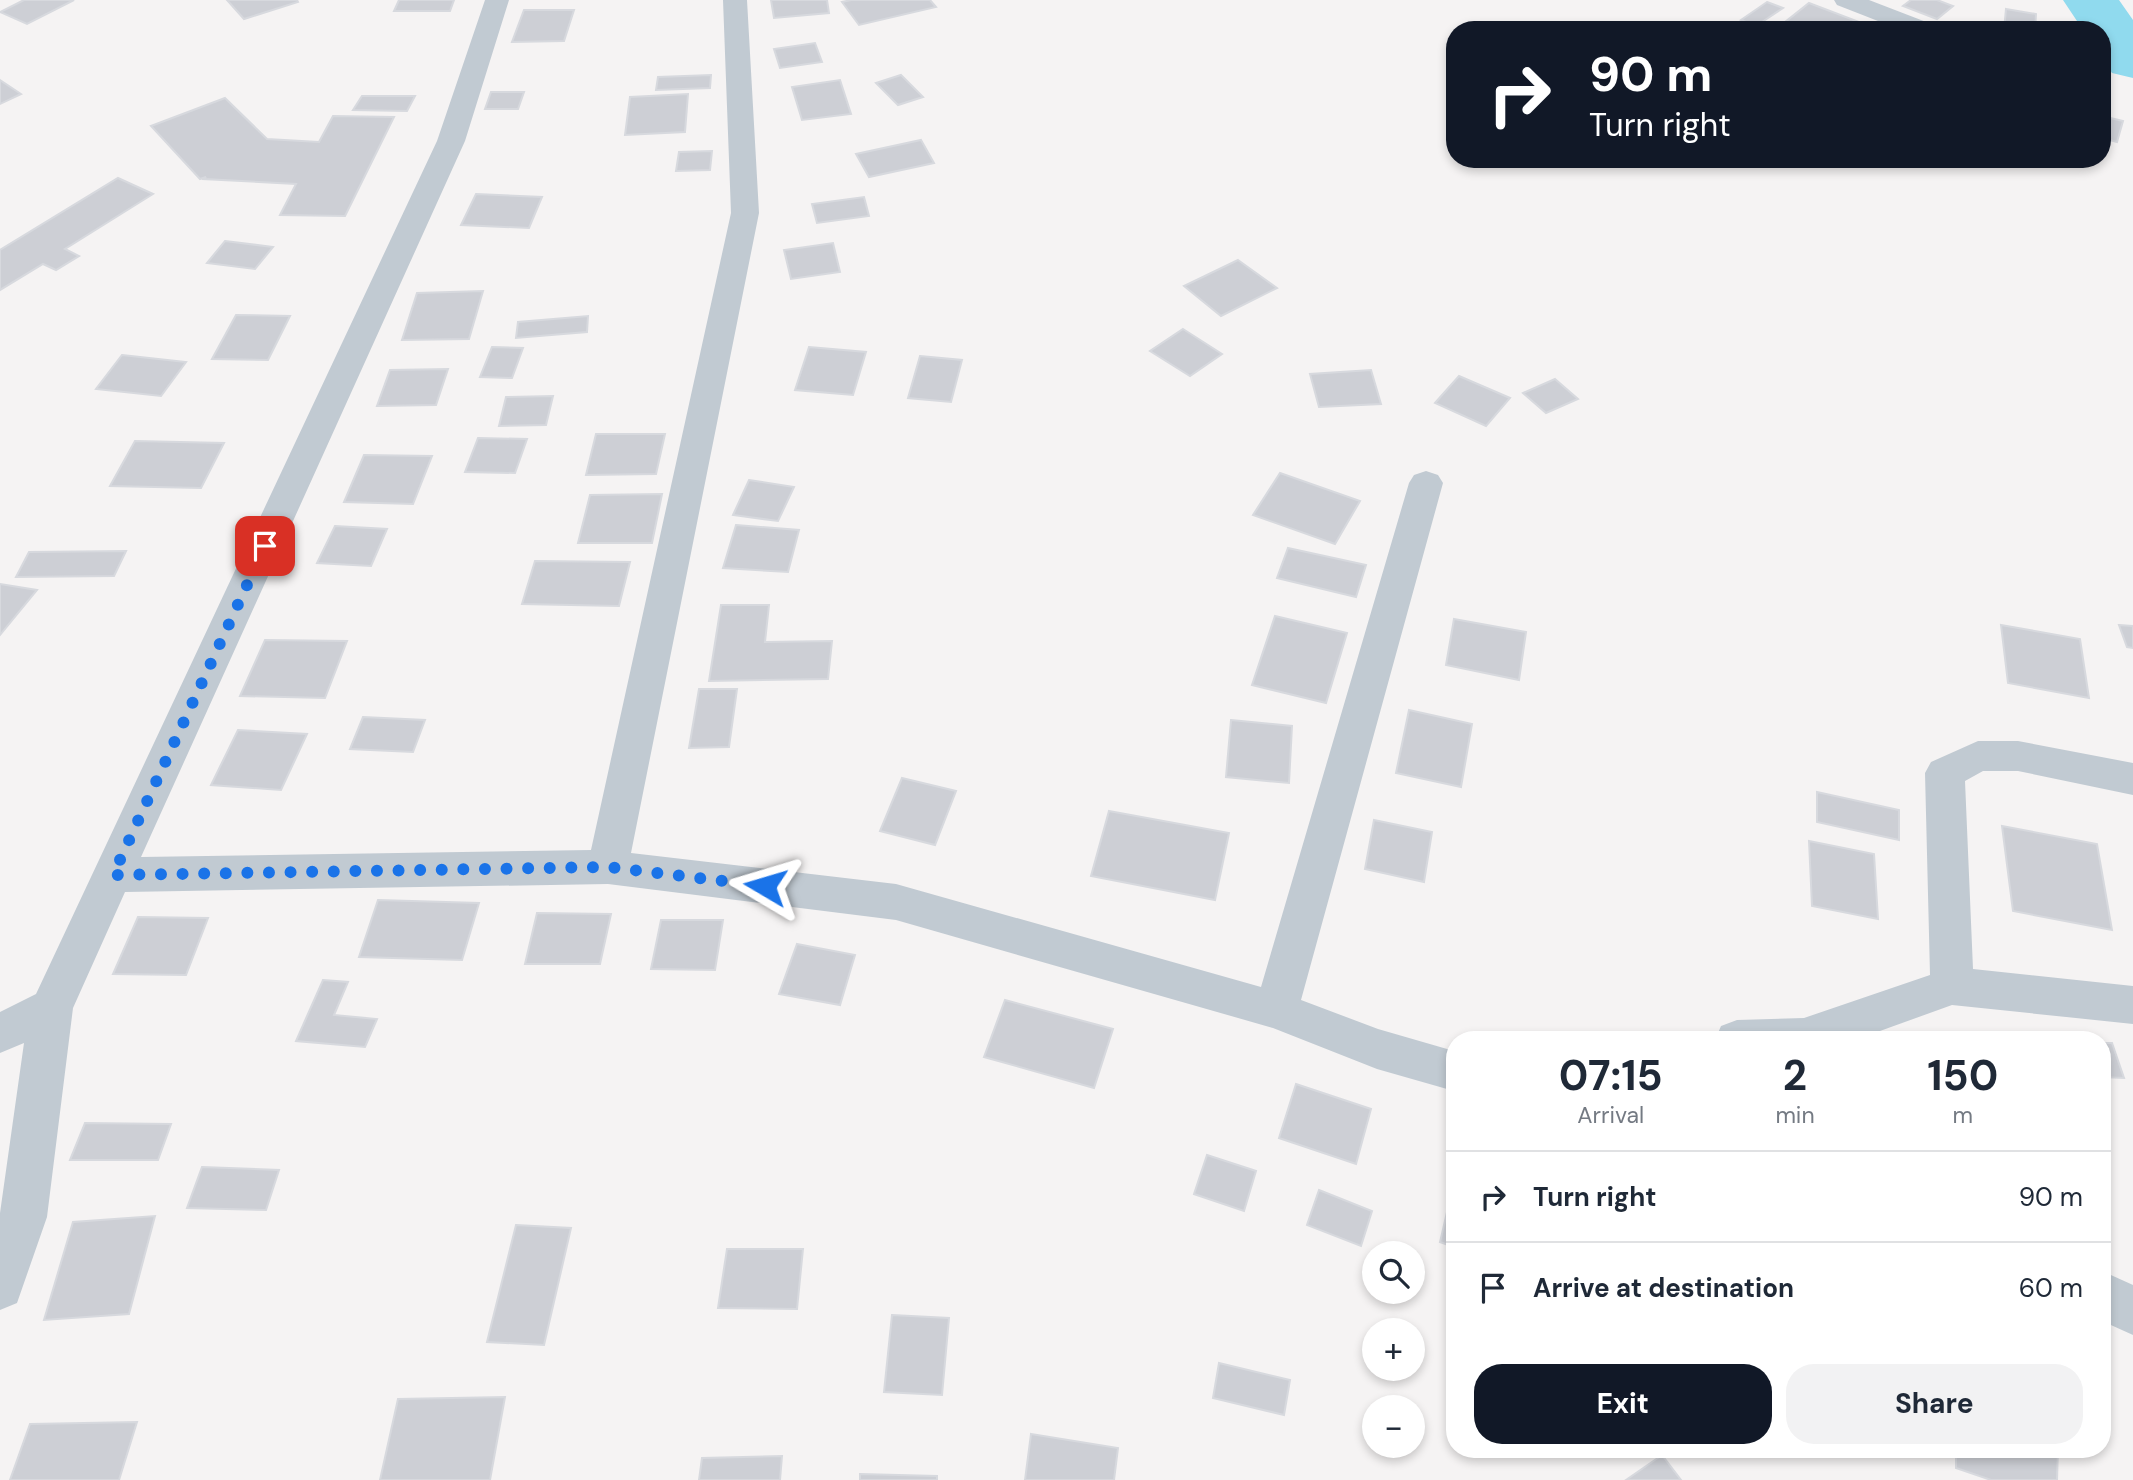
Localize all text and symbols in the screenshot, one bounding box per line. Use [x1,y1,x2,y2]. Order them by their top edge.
text: 90 m [1589,42,1712,106]
icon: right [1474,49,1565,140]
text: Turn right [1589,104,1731,146]
pin [235,516,295,576]
icon: arrive [246,527,284,565]
position arrow [728,849,802,923]
text: 07:15 [1559,1048,1663,1103]
text: 2 [1783,1048,1807,1103]
text: 150 [1927,1048,1998,1103]
text: Arrival [1577,1100,1644,1130]
text: min [1775,1100,1815,1130]
text: m [1953,1100,1973,1130]
icon: right [1474,1178,1512,1216]
text: Turn right [1533,1180,1657,1214]
text: 90 m [2019,1180,2083,1214]
map controls [1362,1241,1425,1458]
button: search [1362,1241,1425,1304]
icon: arrive [1474,1269,1512,1307]
text: Arrive at destination [1533,1271,1794,1305]
text: 60 m [2019,1271,2083,1305]
button: + [1362,1318,1425,1381]
button: Exit [1474,1364,1772,1444]
button: Share [1786,1364,2083,1444]
button: − [1362,1395,1425,1458]

